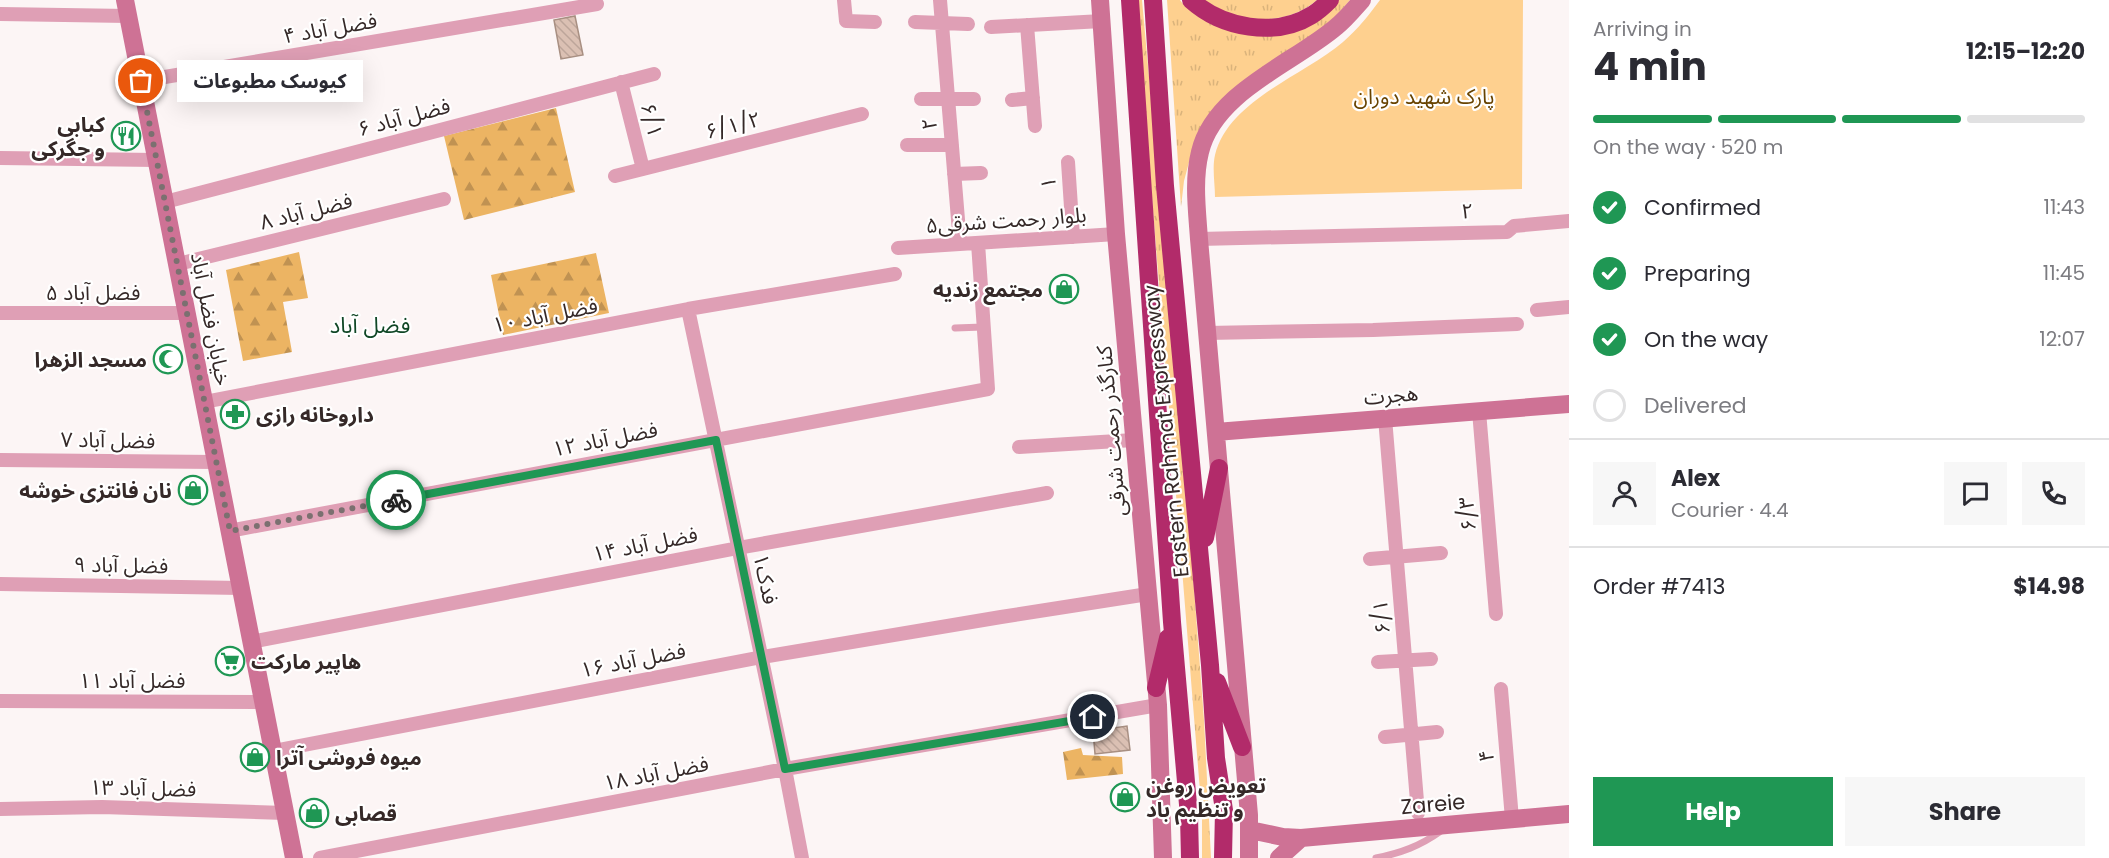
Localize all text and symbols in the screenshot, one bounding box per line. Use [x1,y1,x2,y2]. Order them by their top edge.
street label: فضل آباد ۴ [281,6,379,50]
text: Arriving in [1593,15,1692,43]
text: 12:15–12:20 [1966,36,2085,67]
text: 4 min [1593,39,1707,94]
pin [115,55,166,106]
callout: کیوسک مطبوعات [177,60,363,102]
icon: bag [124,64,157,97]
text: کیوسک مطبوعات [193,67,347,95]
park label: پارک شهید دوران [1354,82,1494,111]
street label: فضل آباد ۶ [355,91,453,143]
street label: ۶/۱ [634,100,670,140]
street label: ۶/۱/۲ [702,104,764,146]
place label: کبابی و جگرکی [31,110,105,163]
street label: ۲ [914,117,944,131]
restaurant icon: کبابی و جگرکی [110,120,142,152]
text: On the way · 520 m [1593,133,1783,161]
street label: ۱ [1033,176,1063,190]
street label: فضل آباد ۸ [257,185,355,237]
icon: check [1593,191,1626,224]
text: Confirmed [1644,192,1761,223]
text: 11:43 [2044,193,2085,221]
street label: ۲ [1461,196,1473,226]
street label: ۵بلوار رحمت شرقی [925,200,1087,240]
street label: خیابان فضل آباد [184,250,238,388]
icon: check [1593,257,1626,290]
text: Preparing [1644,258,1751,289]
text: 11:45 [2043,259,2085,287]
shop icon: مجتمع زندیه [1048,273,1080,305]
place label: مجتمع زندیه [933,275,1043,305]
street label: فضل آباد ۵ [46,278,140,307]
street label: Eastern Rahmat Expressway [1136,283,1196,579]
street label: فضل آباد ۱۰ [490,291,600,339]
district label: فضل آباد [330,310,410,341]
icon: check [1593,323,1626,356]
text: On the way [1644,324,1768,355]
text: 12:07 [2039,325,2085,353]
mosque icon: مسجد الزهرا [152,343,184,375]
street label: کنارگذر رحمت شرقی [1089,344,1133,517]
place label: مسجد الزهرا [35,345,147,374]
street label: هجرت [1363,378,1419,412]
text: Delivered [1644,390,1747,421]
pharmacy icon: داروخانه رازی [219,398,251,430]
place label: داروخانه رازی [256,400,374,429]
street label: فضل آباد ۱۲ [550,415,660,463]
street label: فضل آباد ۷ [60,425,156,455]
button: person [1593,462,1656,525]
button: chat [1944,462,2007,525]
button: phone [2022,462,2085,525]
text: Alex [1671,463,1720,494]
courier [366,470,426,530]
shop icon: نان فانتزی خوشه [177,474,209,506]
place label: نان فانتزی خوشه [19,476,172,505]
icon: bike [380,484,413,517]
street label: ۶/۳ [1451,496,1483,532]
text: Courier · 4.4 [1671,496,1789,524]
street label: فضل آباد ۱۴ [590,520,700,568]
street label: فضل آباد ۹ [73,550,169,580]
street label: فدک۱ [747,551,785,607]
text: Order #7413 [1593,571,1725,602]
text: $14.98 [2013,571,2085,602]
street label: ۶/۱ [1365,599,1397,635]
street label: فضل آباد ۱۶ [578,636,688,684]
supermarket icon: هاپیر مارکت [214,645,246,677]
place label: هاپیر مارکت [251,647,361,676]
street label: فضل آباد ۱۱ [79,666,185,695]
pin [1067,691,1118,742]
icon: home [1076,700,1109,733]
shop icon: میوه فروشی آترا [239,741,271,773]
place label: میوه فروشی آترا [276,743,422,772]
street label: فضل آباد ۱۸ [601,749,711,797]
street label: ۴ [1471,749,1501,763]
place label: تعویض روغن و تنظیم باد [1146,771,1267,825]
street label: فضل آباد ۱۳ [89,773,197,803]
button: Help [1593,777,1833,846]
button: Share [1845,777,2085,846]
shop icon: تعویض روغن و تنظیم باد [1109,781,1141,813]
street label: Zareie [1400,787,1466,821]
shop icon: قصابی [298,797,330,829]
place label: قصابی [335,799,397,828]

